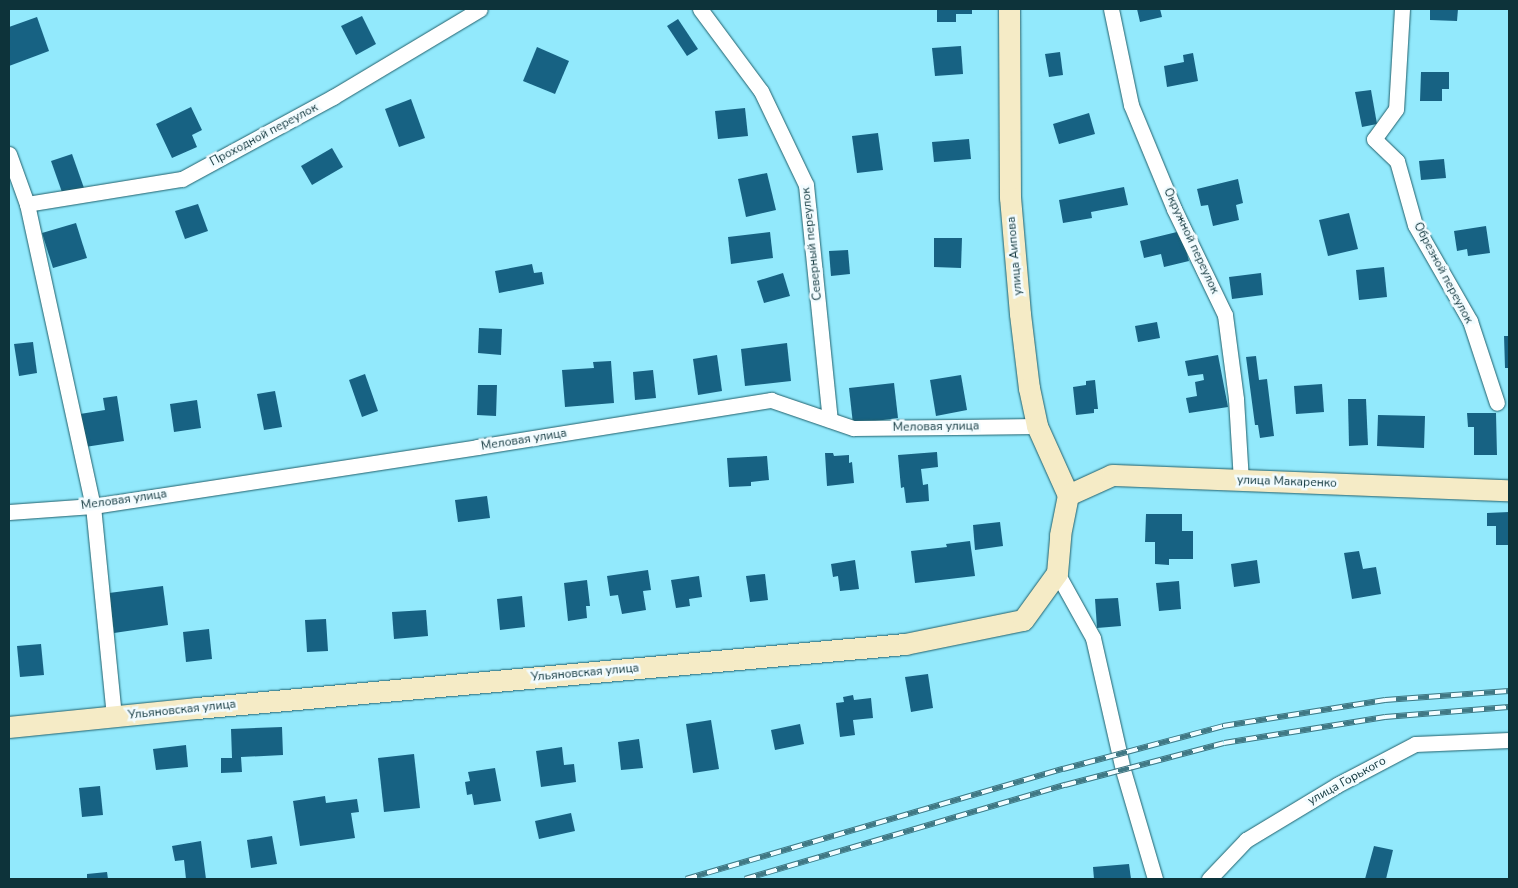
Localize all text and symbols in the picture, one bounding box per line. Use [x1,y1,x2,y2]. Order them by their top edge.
street label: Проходной переулок [208,100,320,170]
street label: Окружной переулок [1160,186,1222,296]
street label: Северный переулок [799,187,825,301]
street label: улица Аипова [1004,216,1026,296]
street label: Обрезной переулок [1410,220,1476,326]
street label: Меловая улица [893,419,979,435]
street label: Меловая улица [480,426,568,454]
street label: улица Макаренко [1237,473,1337,491]
street label: Меловая улица [80,487,168,513]
street label: Ульяновская улица [530,661,640,685]
street label: Ульяновская улица [127,697,237,723]
street label: улица Горького [1305,754,1389,808]

